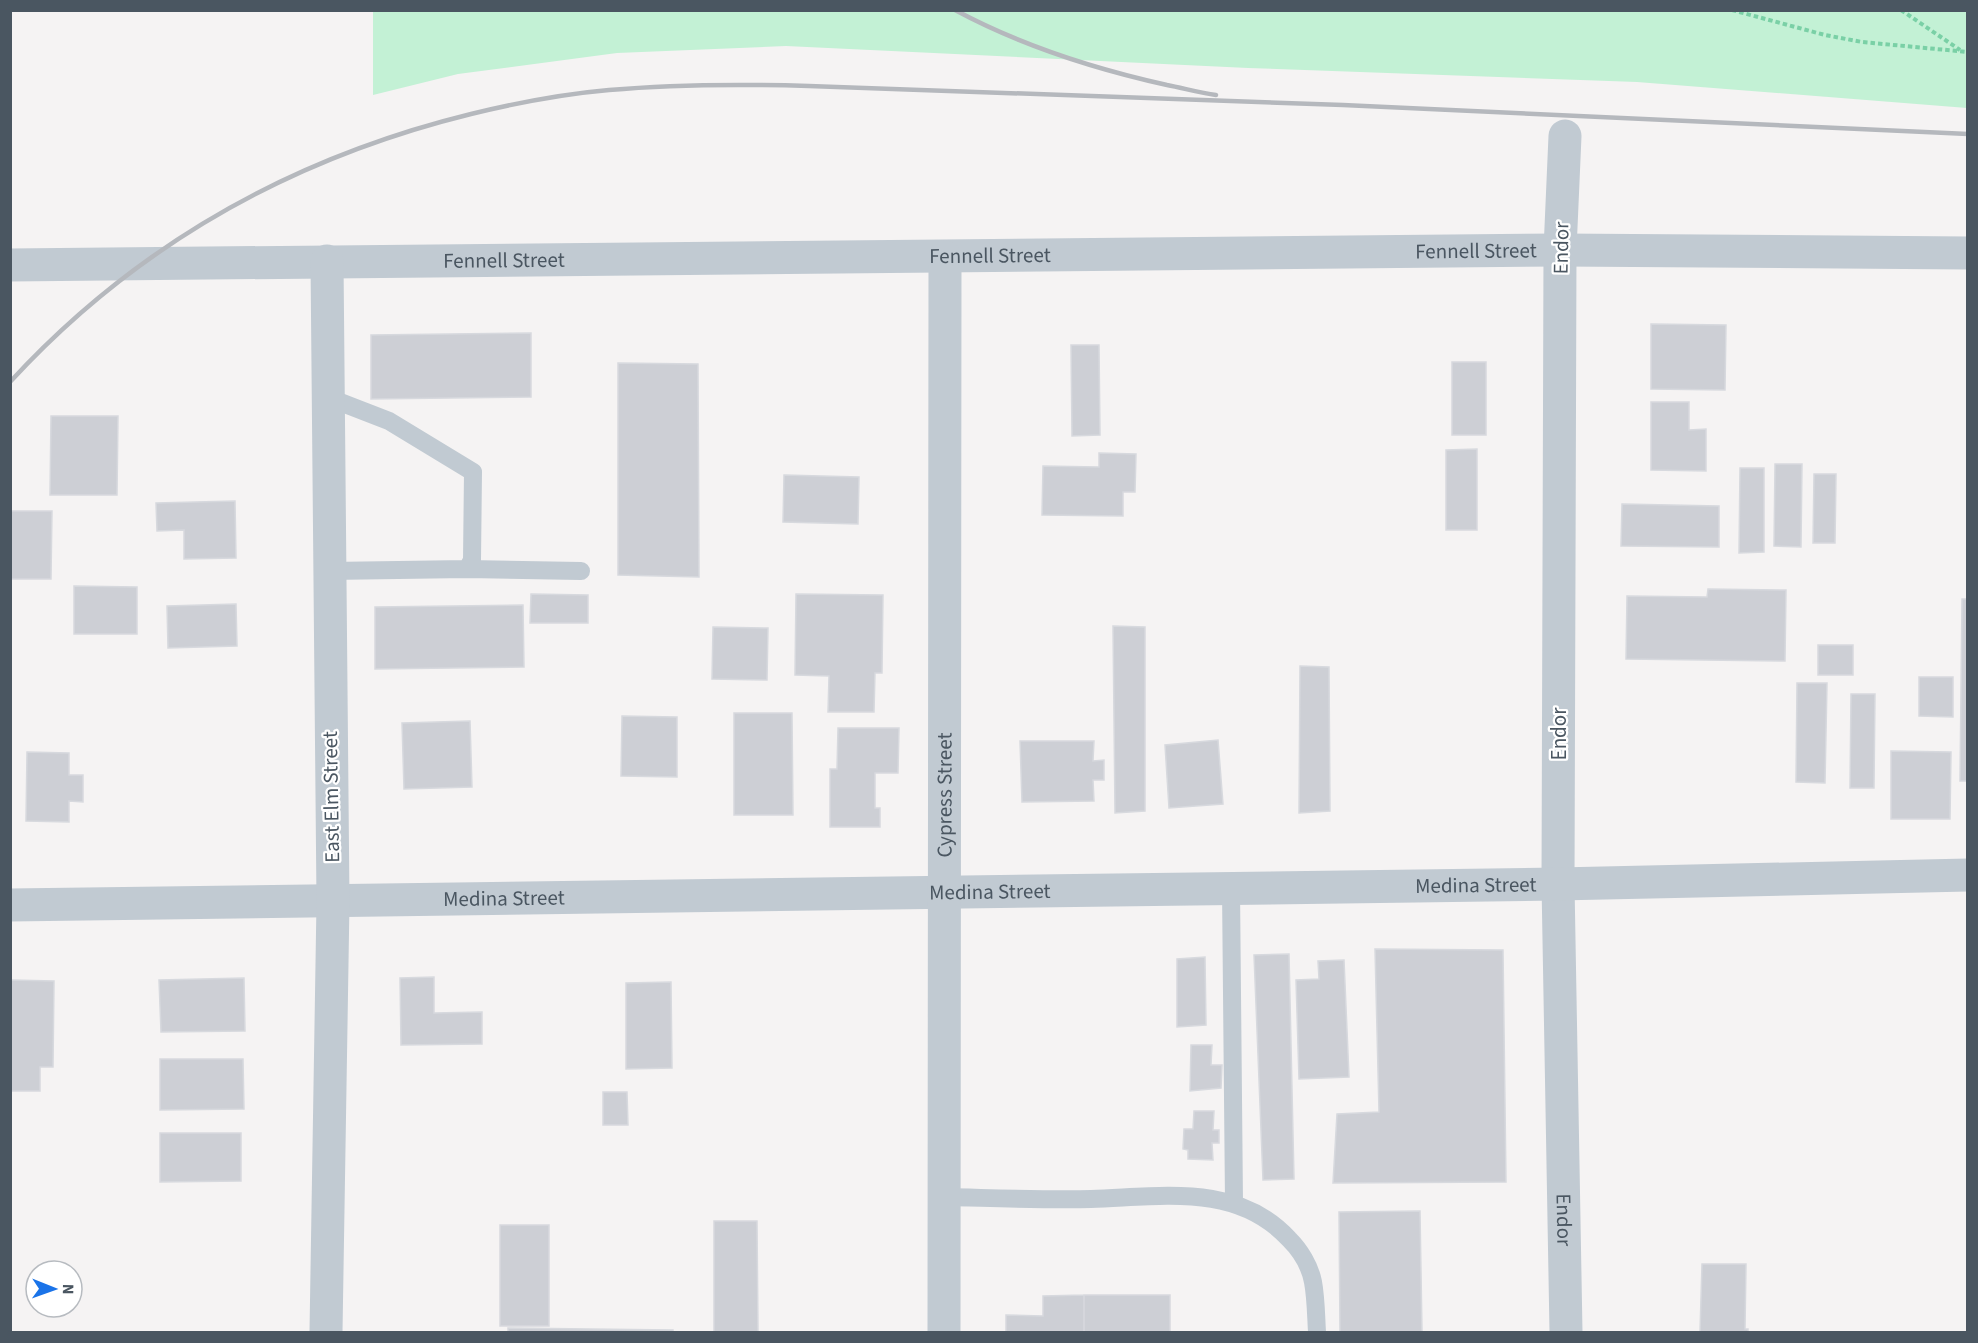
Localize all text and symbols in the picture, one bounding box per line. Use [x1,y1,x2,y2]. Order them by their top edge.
street label: Endor [1546,221,1576,275]
street label: Fennell Street [1415,235,1537,266]
street label: Fennell Street [929,240,1051,271]
street label: Fennell Street [443,245,565,276]
street label: Endor [1544,707,1574,760]
street label: East Elm Street [315,731,347,863]
street label: Cypress Street [929,732,960,858]
street label: Medina Street [1415,869,1537,901]
street label: Medina Street [929,876,1051,908]
street label: Medina Street [443,882,565,914]
street label: Endor [1549,1193,1579,1247]
north arrow [24,1259,84,1319]
text: N [57,1284,79,1295]

